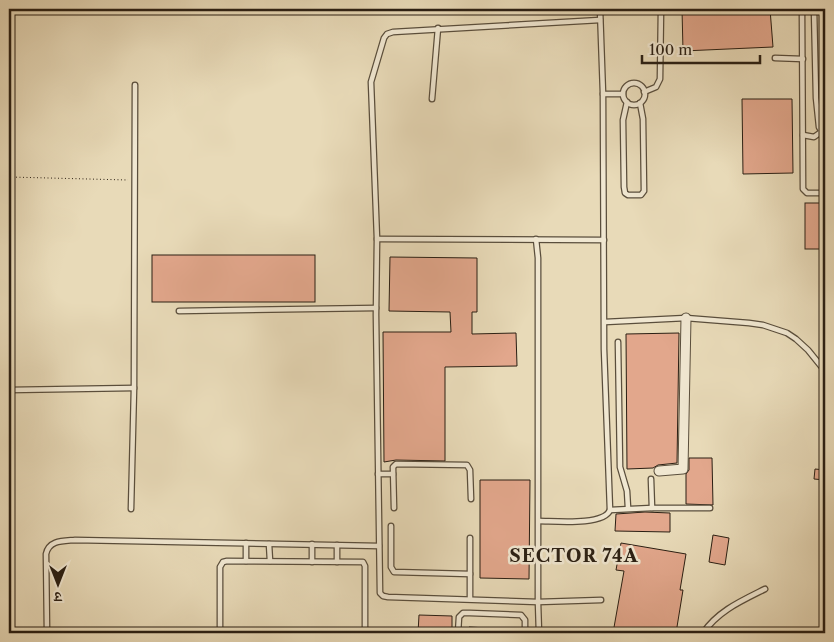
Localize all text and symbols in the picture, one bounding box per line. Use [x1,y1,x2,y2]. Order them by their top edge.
scale bar [642,32,759,64]
text: 100 m [649,40,692,59]
district label: SECTOR 74A [509,545,639,567]
north arrow [32,560,82,610]
text: उ [54,588,63,606]

